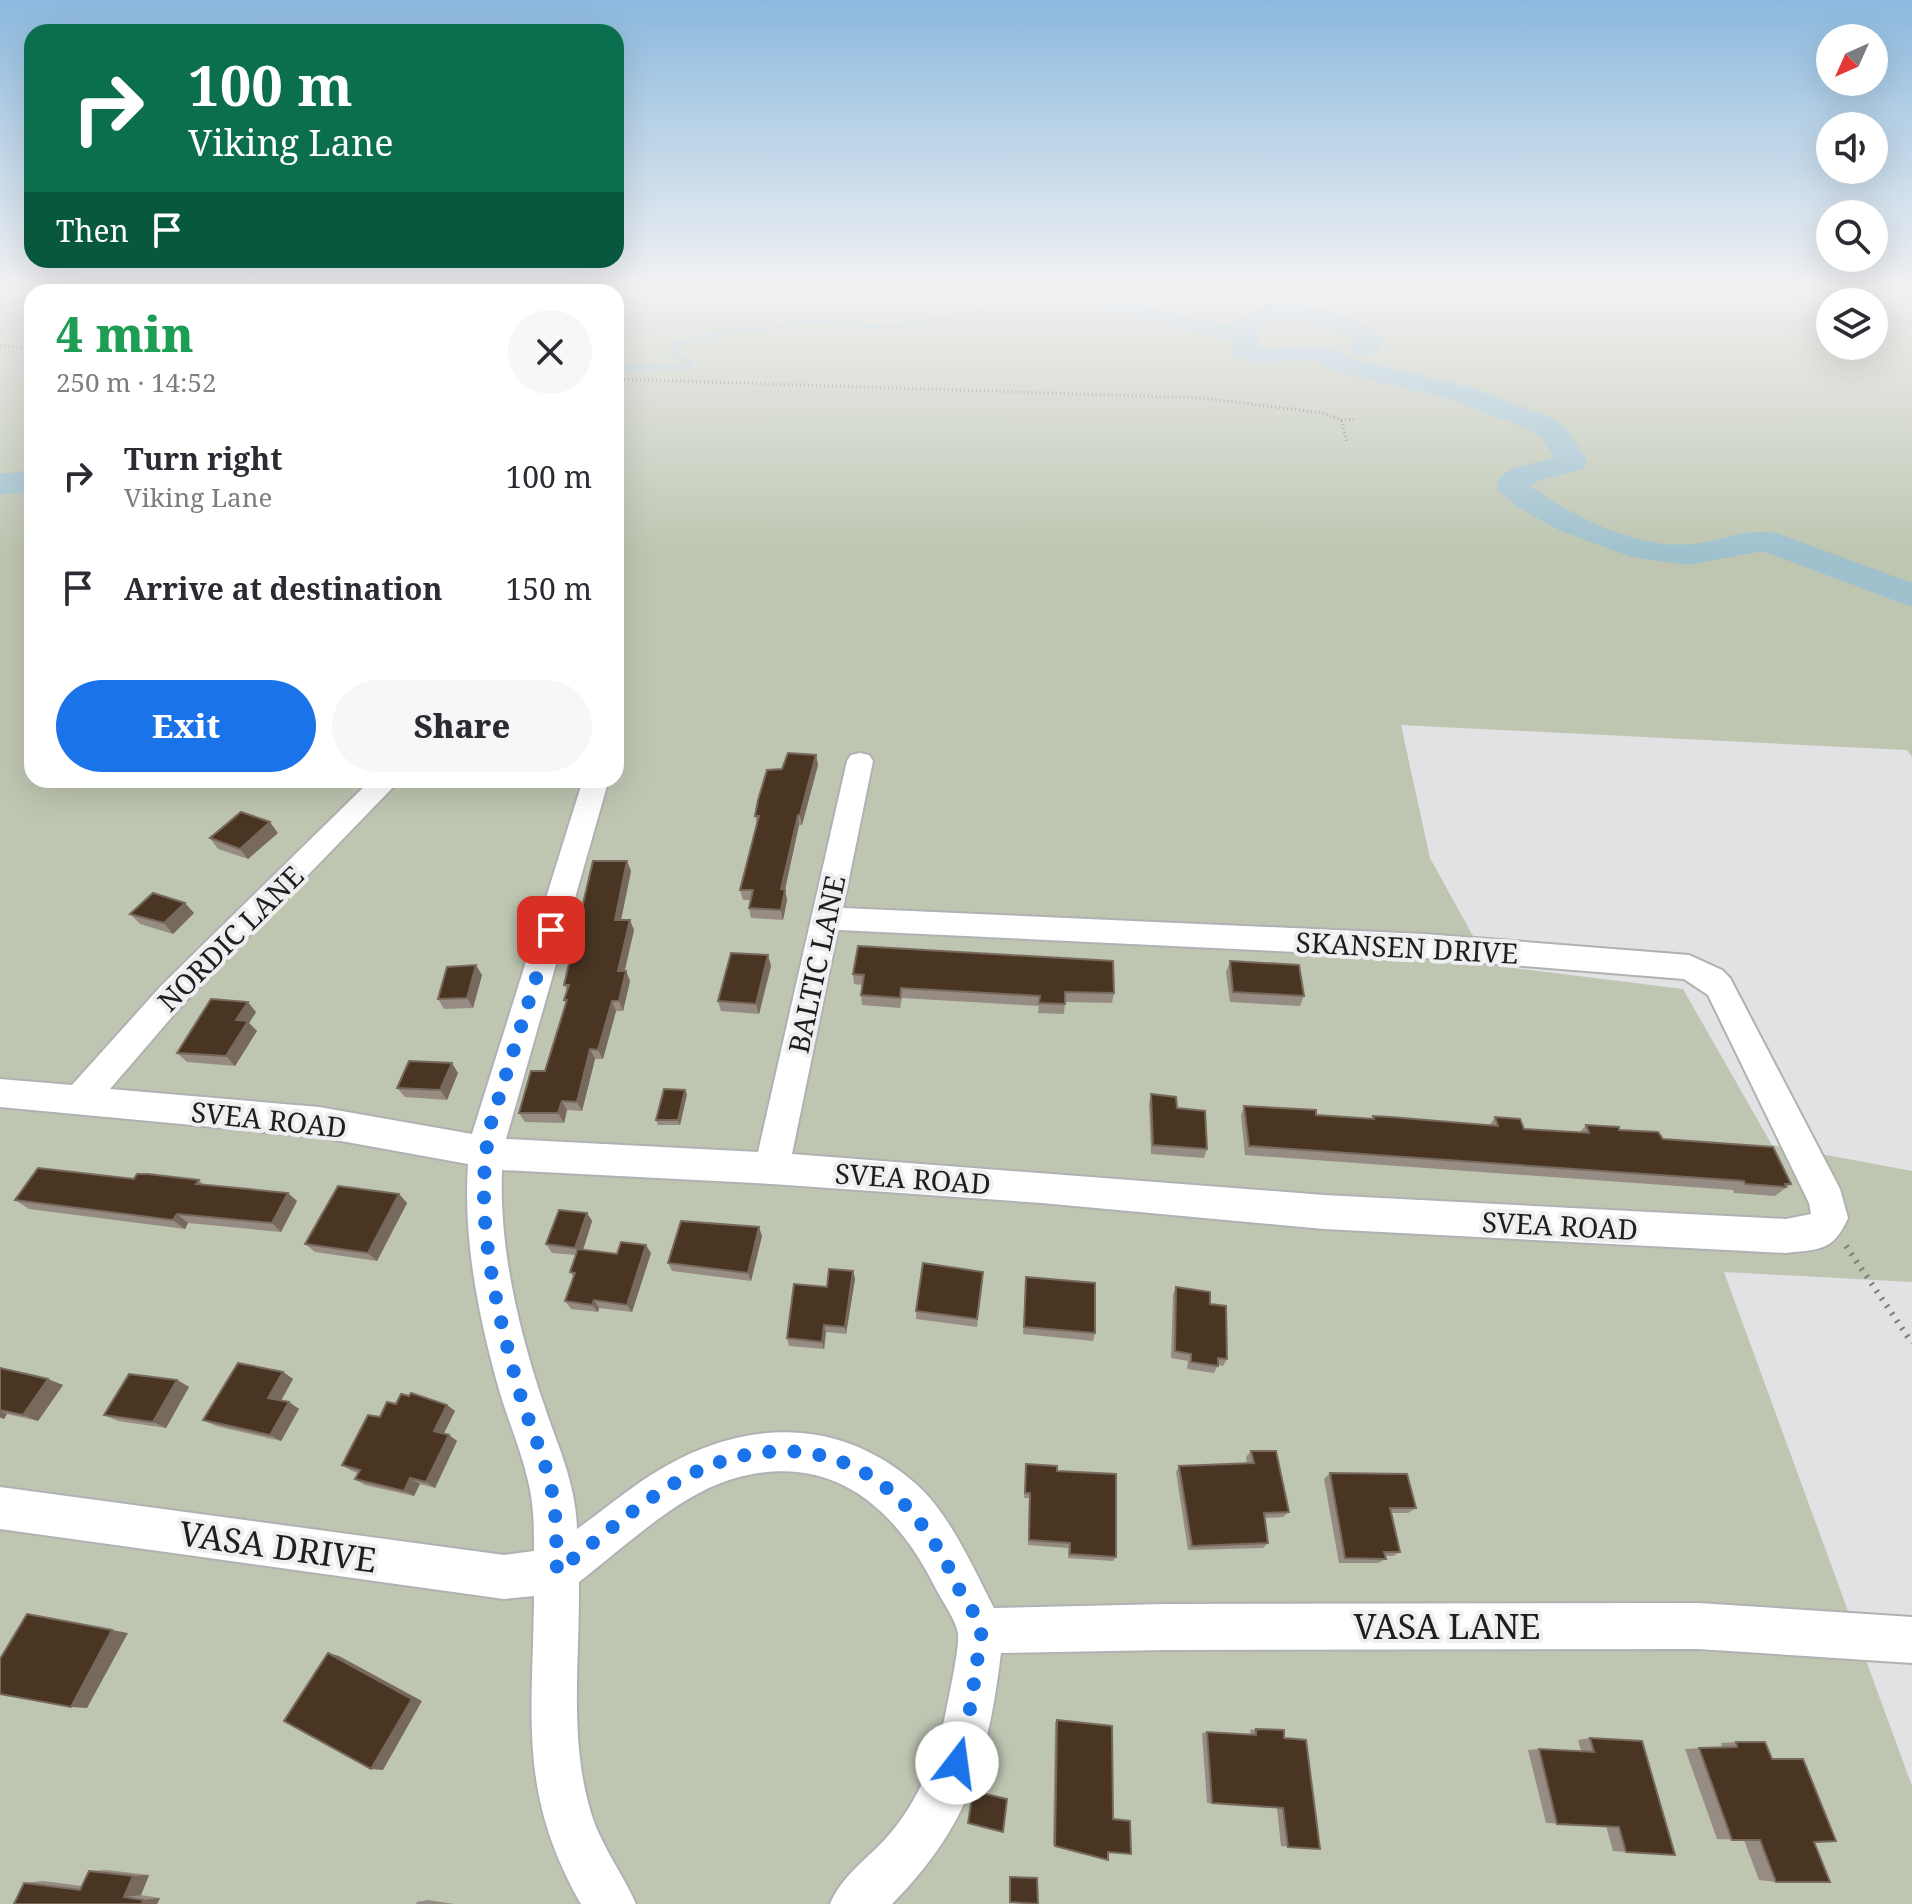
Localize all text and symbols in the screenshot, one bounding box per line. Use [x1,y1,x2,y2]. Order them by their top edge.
north arrow [1816,24,1888,96]
map controls [1816,24,1888,360]
text: 100 m [188,46,353,122]
icon: right [56,56,160,160]
button: sound [1816,112,1888,184]
text: Viking Lane [188,118,394,167]
button: search [1816,200,1888,272]
icon: arrive [145,208,189,252]
text: Then [56,210,129,251]
button: layers [1816,288,1888,360]
text: 4 min [56,301,194,366]
button: close [508,310,592,394]
text: 250 m · 14:52 [56,364,217,400]
text: Turn right [124,438,282,479]
icon: right [56,454,100,498]
text: 100 m [506,456,592,497]
text: Viking Lane [124,479,272,515]
icon: arrive [56,566,100,610]
text: Arrive at destination [124,568,443,609]
text: 150 m [506,568,592,609]
button: Exit [56,680,316,772]
button: Share [332,680,592,772]
street label: NORDIC LANE [149,857,311,1019]
street label: BALTIC LANE [779,872,853,1056]
pin [517,896,585,964]
icon: arrive [529,908,573,952]
street label: SKANSEN DRIVE [1295,922,1519,972]
street label: SVEA ROAD [189,1092,349,1146]
street label: SVEA ROAD [834,1154,992,1202]
street label: SVEA ROAD [1481,1202,1639,1248]
street label: VASA DRIVE [177,1509,379,1583]
street label: VASA LANE [1353,1603,1541,1649]
position arrow [915,1721,999,1805]

